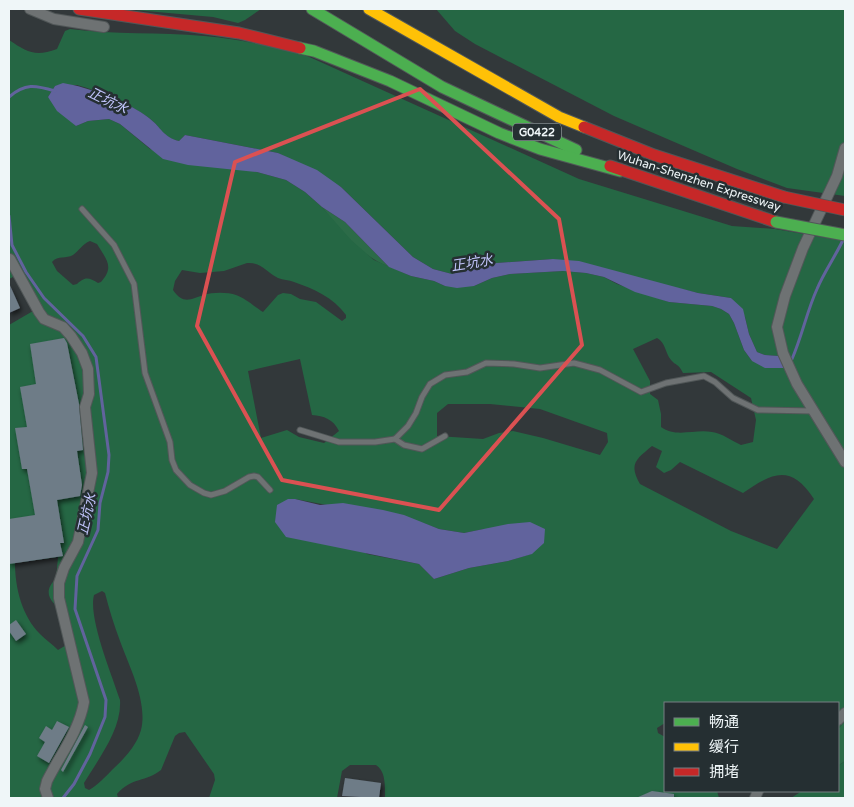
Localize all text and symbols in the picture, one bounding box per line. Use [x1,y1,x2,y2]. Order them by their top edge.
water label: 正坑水 [85,84,131,118]
road number: G0422 [513,124,561,140]
street label: Wuhan-Shenzhen Expressway [615,148,783,214]
water label: 正坑水 [450,251,495,275]
water label: 正坑水 [74,491,100,536]
legend [664,702,839,792]
text: 畅通 [709,713,739,731]
text: 缓行 [709,738,739,756]
text: 拥堵 [709,763,739,781]

